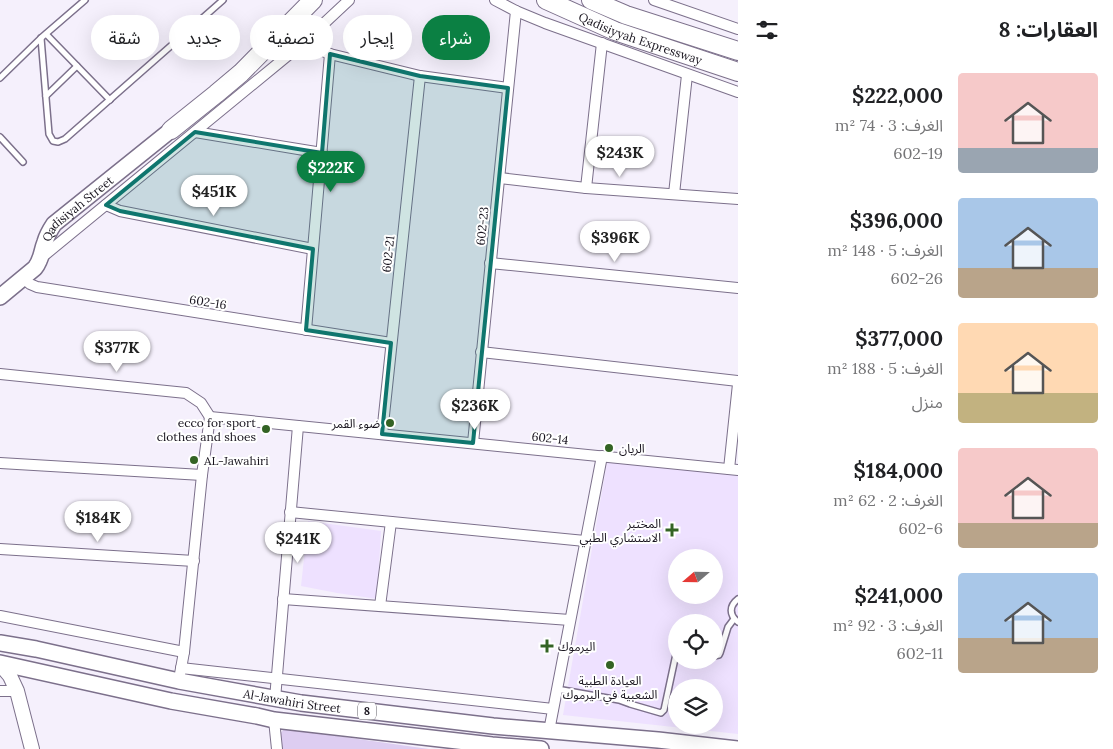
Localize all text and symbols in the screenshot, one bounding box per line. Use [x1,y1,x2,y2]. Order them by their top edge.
street label: Qadisiyyah Expressway [577,8,705,67]
chip: شقة [91,15,159,60]
chip: جديد [169,15,240,60]
chip: تصفية [250,15,333,60]
chip: إيجار [343,15,412,60]
chip: شراء [422,15,490,60]
icon: filters [753,16,781,44]
text: العقارات: 8 [999,16,1098,43]
text: $222,000 [852,82,943,109]
icon: home [998,93,1058,153]
text: الغرف: 3 · 74 m² [835,115,943,135]
pin: $243K [585,136,655,178]
text: $243K [596,142,644,162]
text: 602-19 [893,143,943,163]
pin: $222K [296,150,366,193]
text: $222K [308,157,354,177]
street label: Qadisiyah Street [38,172,116,243]
pin: $451K [179,174,249,217]
text: $451K [192,181,236,201]
street label: 602-23 [473,206,492,246]
text: $396,000 [850,207,943,234]
icon: home [998,218,1058,278]
pin: $396K [580,220,650,263]
text: $396K [591,227,639,247]
street label: 602-21 [379,235,397,273]
text: الغرف: 5 · 148 m² [828,240,943,260]
text: 602-26 [890,268,943,288]
street label: 602-16 [188,292,228,312]
text: $377,000 [855,325,943,352]
pin: $377K [82,330,152,373]
text: $377K [95,337,140,357]
icon: home [998,343,1058,403]
text: الغرف: 5 · 188 m² [827,358,943,378]
pin: $236K [440,388,510,431]
text: منزل [912,392,943,412]
text: $236K [451,395,499,415]
place label: ecco for sport clothes and shoes [157,415,256,444]
place label: ضوء القمر [331,416,380,431]
marker: ضوء القمر [384,417,396,429]
marker: ecco for sport clothes and shoes [260,423,272,435]
street label: 602-14 [531,429,570,447]
place label: الريان [619,441,645,456]
marker: الريان [603,442,615,454]
place label: AL-Jawahiri [203,453,269,468]
marker: AL-Jawahiri [188,454,200,466]
text: $184,000 [854,457,943,484]
icon: home [998,468,1058,528]
text: الغرف: 2 · 62 m² [833,490,943,510]
pin: $184K [63,500,133,543]
text: $184K [75,507,121,527]
place label: المختبر الاستشاري الطبي [579,516,661,547]
text: 602-6 [899,518,943,538]
pin: $241K [263,522,333,564]
marker: المختبر الاستشاري الطبي [665,523,679,537]
text: $241K [276,528,320,548]
north arrow [668,549,722,604]
map controls [668,549,723,734]
text: $241,000 [854,582,943,609]
icon: home [998,593,1058,653]
button: locate [668,614,723,669]
text: الغرف: 3 · 92 m² [833,615,943,635]
marker: اليرموك [540,639,554,653]
place label: اليرموك [558,639,595,654]
text: 602-11 [897,643,943,663]
marker: العيادة الطبية الشعبية في اليرموك [604,659,616,671]
place label: العيادة الطبية الشعبية في اليرموك [563,673,657,704]
button: layers [668,679,723,734]
street label: Al-Jawahiri Street [241,685,342,715]
road number: 8 [358,702,376,719]

